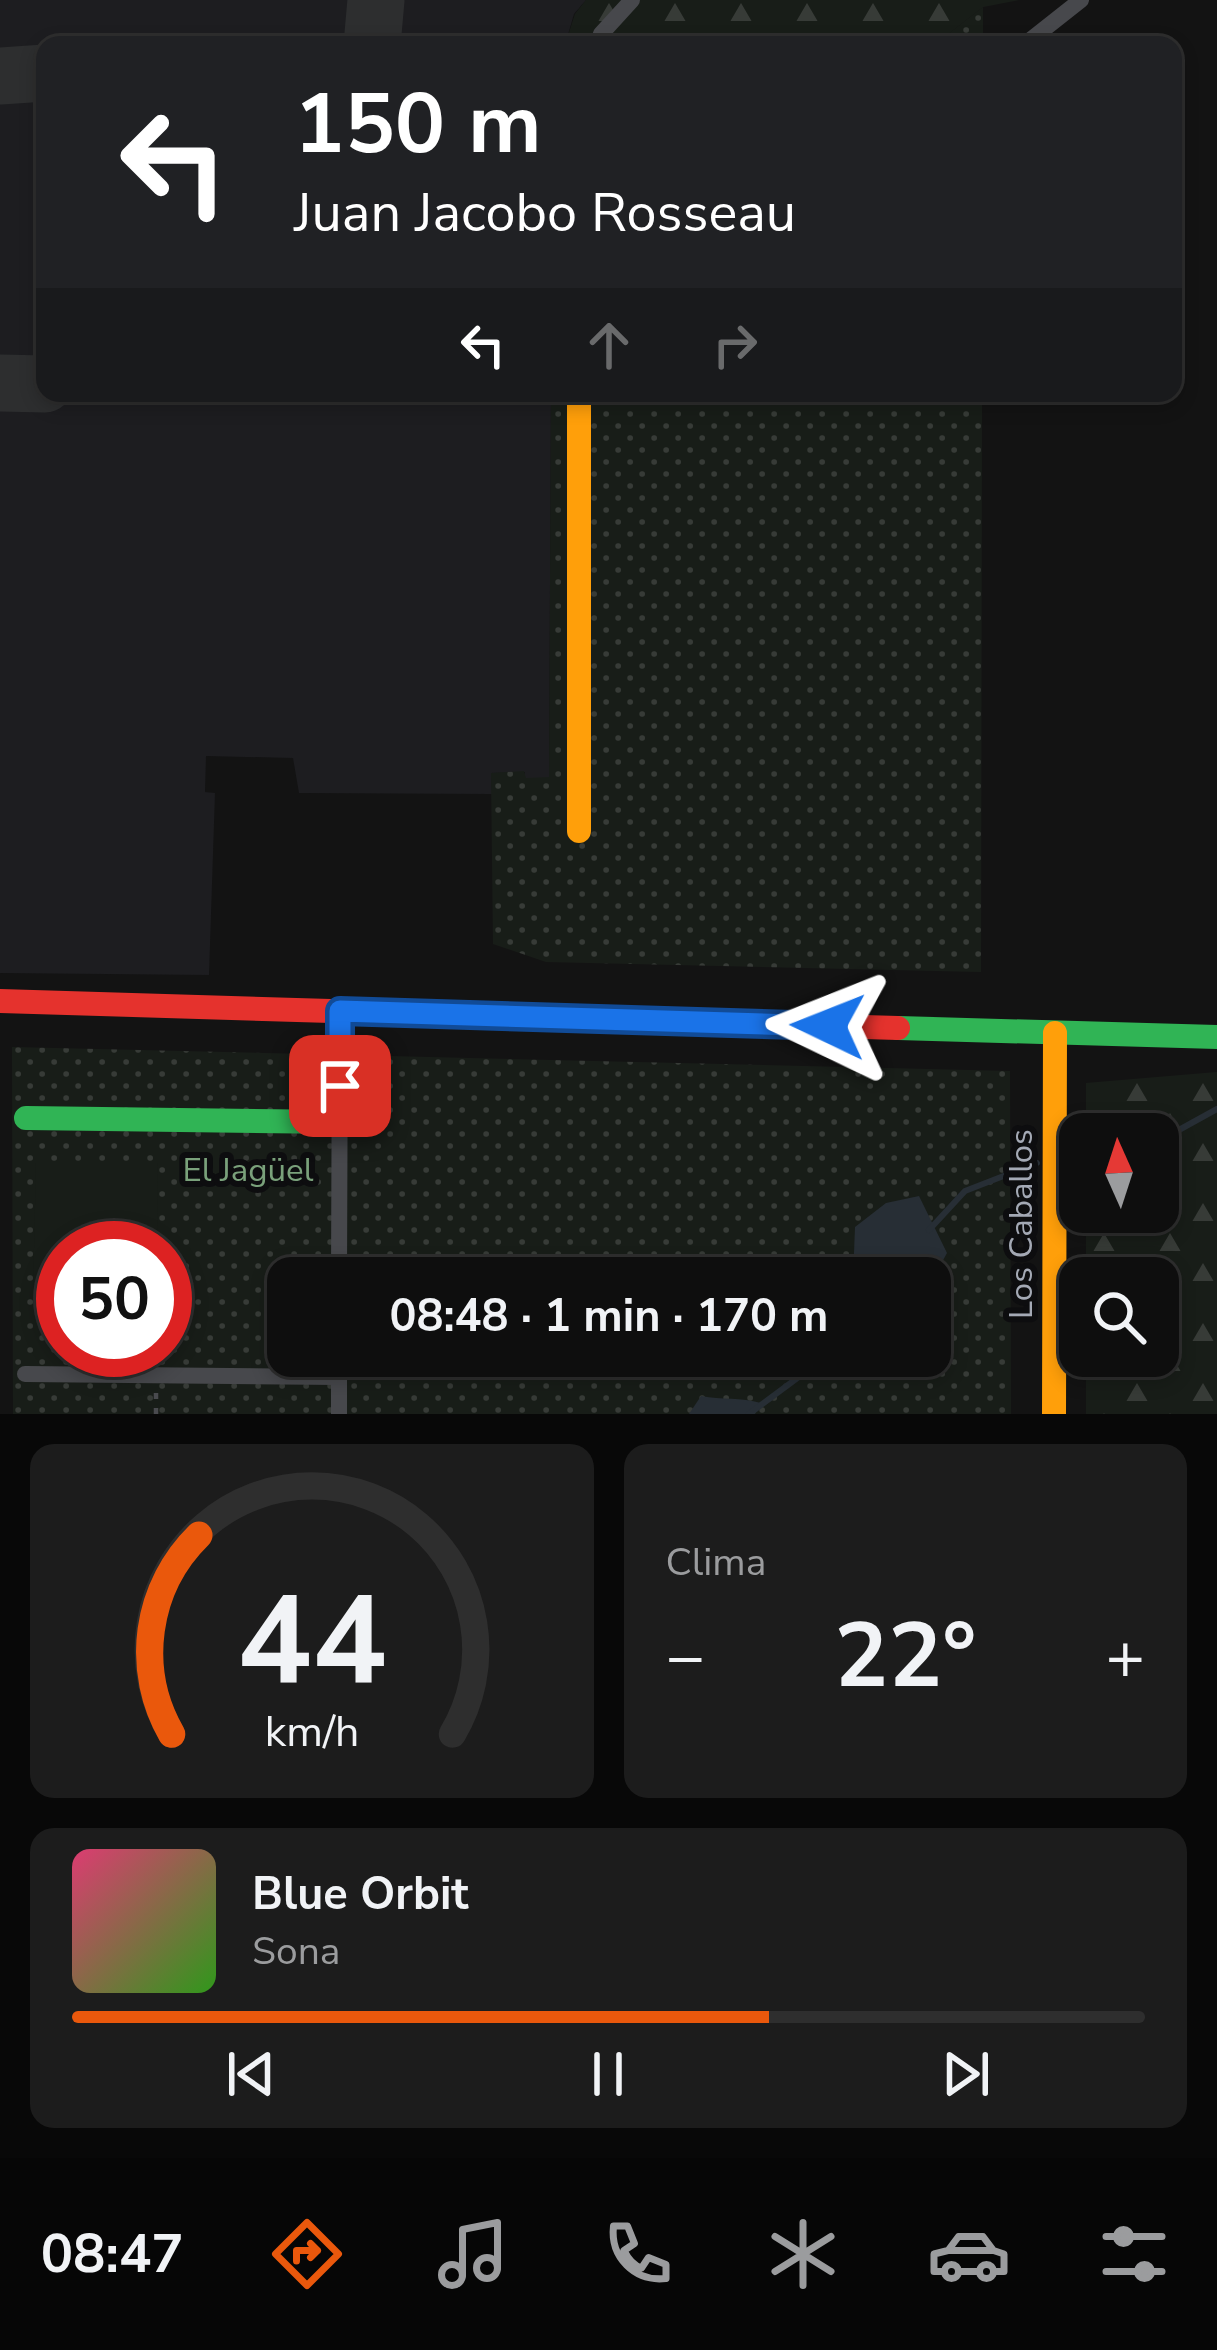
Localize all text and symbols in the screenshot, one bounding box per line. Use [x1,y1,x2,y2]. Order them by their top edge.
text: 150 m [294,67,542,182]
icon: left [96,84,252,240]
text: Juan Jacobo Rosseau [294,176,796,250]
icon: left [450,312,516,378]
icon: ahead [576,312,642,378]
icon: right [702,312,768,378]
position arrow [765,963,891,1089]
pin [289,1035,391,1137]
icon: arrive [307,1053,373,1119]
north arrow [1059,1113,1179,1233]
map controls [1059,1113,1179,1377]
street label: Los Caballos [999,1129,1044,1319]
park label: El Jagüel [183,1148,314,1193]
speed limit sign: 50 [36,1221,192,1377]
button: search [1059,1257,1179,1377]
text: 08:48 · 1 min · 170 m [389,1286,829,1347]
text: Clima [666,1536,766,1589]
text: 44 [237,1557,387,1727]
text: 22° [834,1595,976,1718]
text: − [666,1612,705,1702]
text: + [1105,1612,1145,1702]
text: km/h [264,1703,359,1761]
text: Blue Orbit [252,1864,469,1925]
text: Sona [252,1925,341,1978]
icon: previous [218,2041,284,2107]
icon: pause [575,2041,641,2107]
icon: next [933,2041,999,2107]
icon: directions [265,2212,349,2296]
icon: music [431,2212,515,2296]
icon: phone [596,2212,680,2296]
icon: climate [761,2212,845,2296]
icon: car [927,2212,1011,2296]
icon: filters [1092,2212,1176,2296]
text: 08:47 [41,2217,184,2291]

